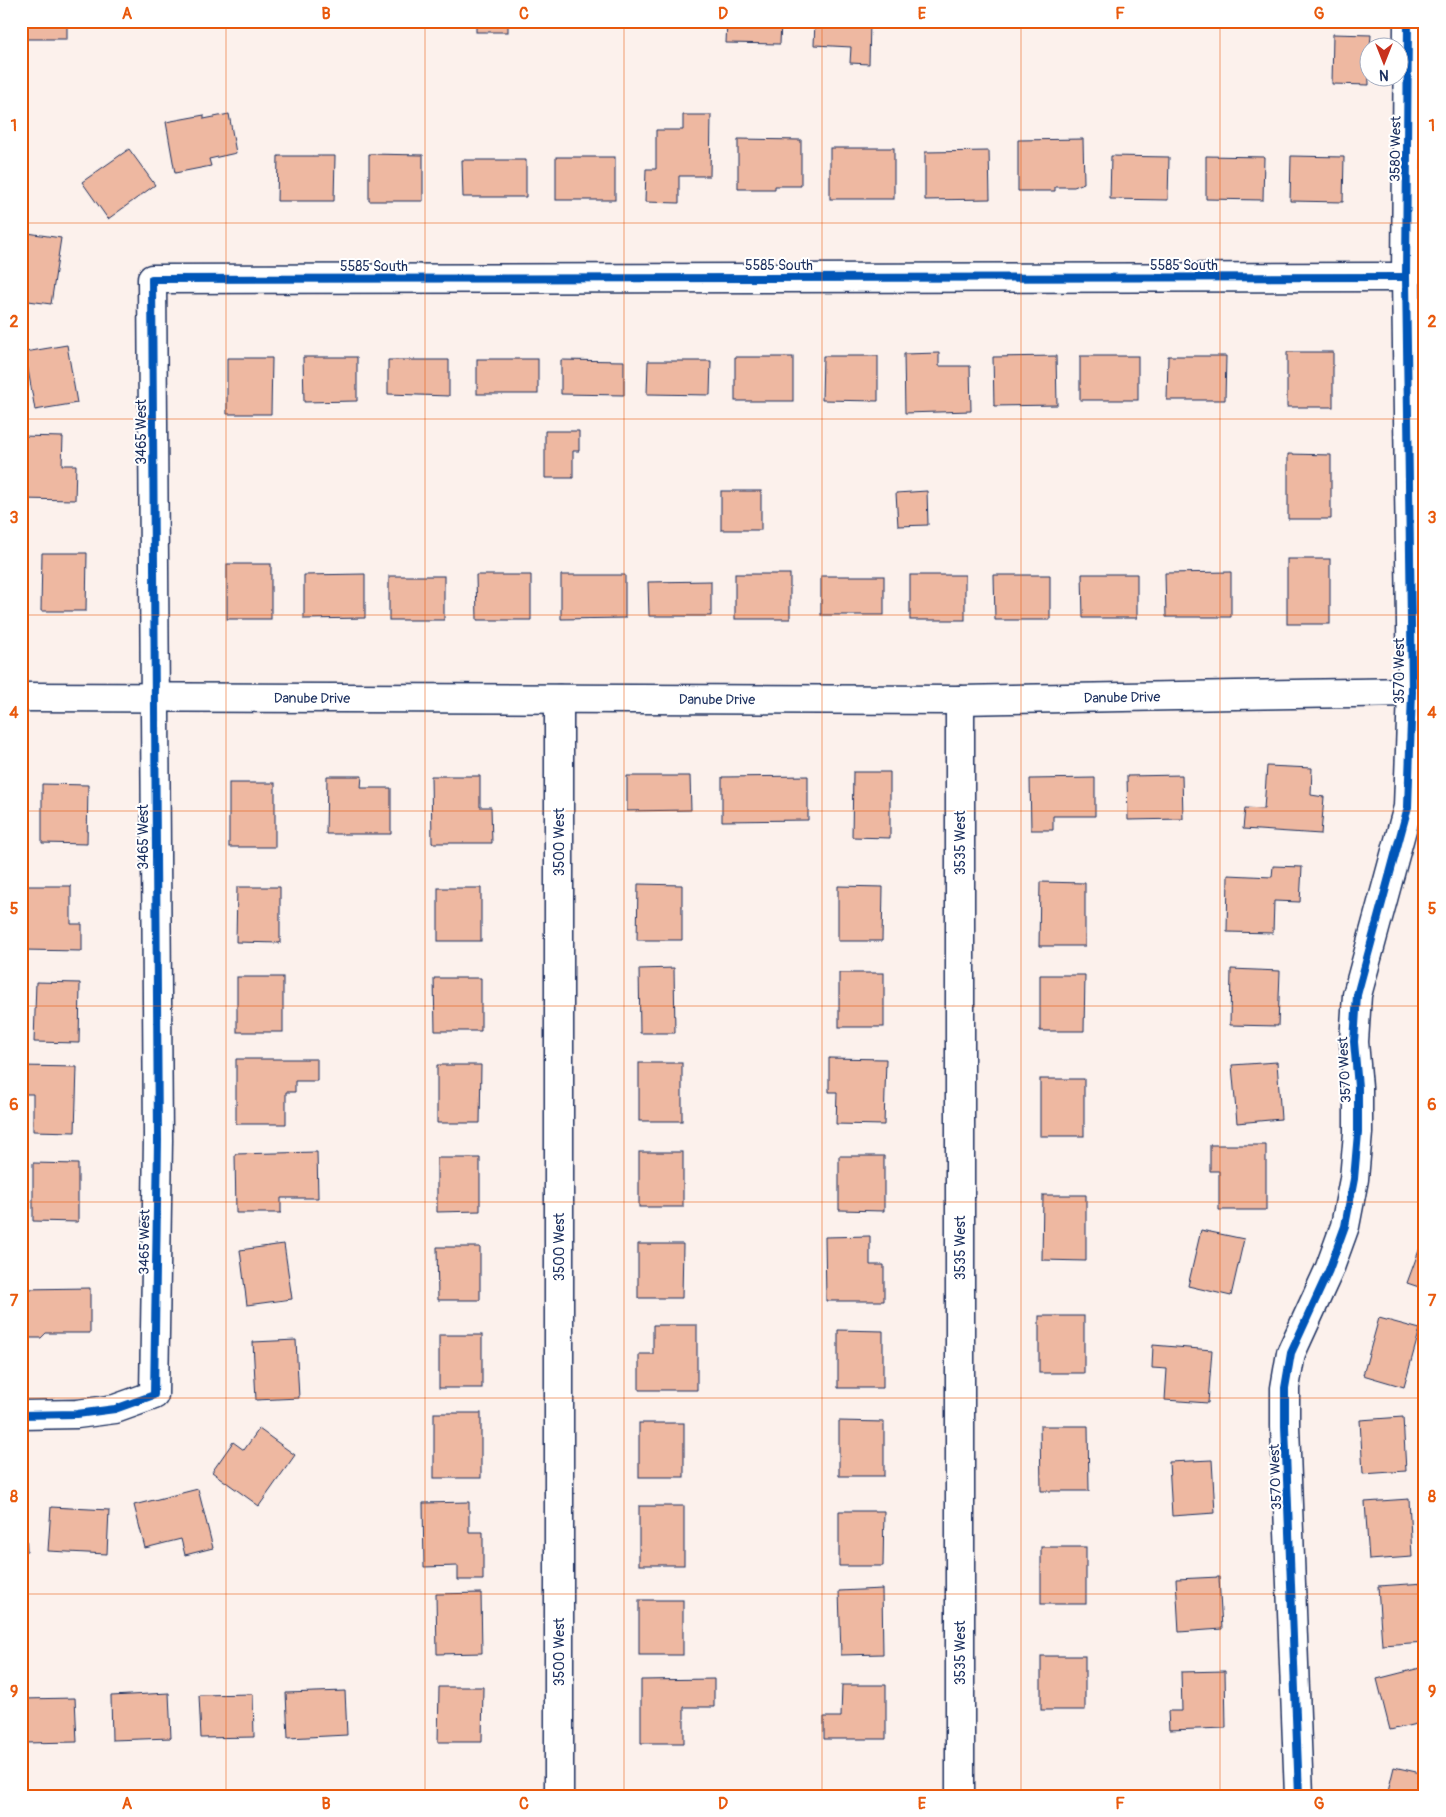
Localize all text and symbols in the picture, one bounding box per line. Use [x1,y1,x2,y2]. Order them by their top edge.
text: A [122,4,133,24]
text: B [321,4,331,24]
text: C [519,4,529,24]
text: D [718,4,728,24]
text: E [918,4,927,24]
text: F [1115,4,1125,24]
text: G [1314,4,1325,24]
north arrow [1358,38,1408,88]
text: N [1379,66,1389,83]
text: 1 [11,116,17,136]
street label: 3580 West [1386,116,1405,182]
text: 1 [1429,116,1435,136]
street label: 5585 South [745,257,813,274]
street label: 5585 South [1150,257,1218,274]
street label: 5585 South [340,258,408,275]
text: 2 [10,312,19,332]
text: 2 [1428,312,1437,332]
street label: 3465 West [133,399,150,465]
text: 3 [10,508,19,528]
text: 3 [1428,508,1437,528]
street label: 3570 West [1391,638,1408,704]
street label: Danube Drive [1084,688,1161,707]
street label: Danube Drive [274,690,350,707]
street label: Danube Drive [679,691,755,708]
text: 4 [9,703,19,723]
text: 4 [1427,703,1437,723]
street label: 3465 West [135,804,152,870]
street label: 3500 West [551,807,568,876]
street label: 3535 West [952,810,969,875]
text: 5 [10,899,19,919]
text: 5 [1428,899,1437,919]
street label: 3570 West [1334,1036,1355,1103]
text: 6 [9,1095,19,1115]
text: 6 [1427,1095,1437,1115]
street label: 3465 West [135,1209,154,1275]
street label: 3500 West [551,1212,568,1281]
street label: 3535 West [952,1215,969,1280]
text: 7 [10,1291,19,1311]
text: 7 [1428,1291,1437,1311]
street label: 3570 West [1266,1443,1285,1510]
text: 8 [10,1487,18,1507]
text: 8 [1428,1487,1436,1507]
street label: 3500 West [551,1617,568,1686]
street label: 3535 West [952,1620,969,1685]
text: 9 [10,1682,18,1702]
text: 9 [1428,1682,1436,1702]
text: A [122,1794,133,1814]
text: B [321,1794,331,1814]
text: C [519,1794,529,1814]
text: D [718,1794,728,1814]
text: E [918,1794,927,1814]
text: F [1115,1794,1125,1814]
text: G [1314,1794,1325,1814]

